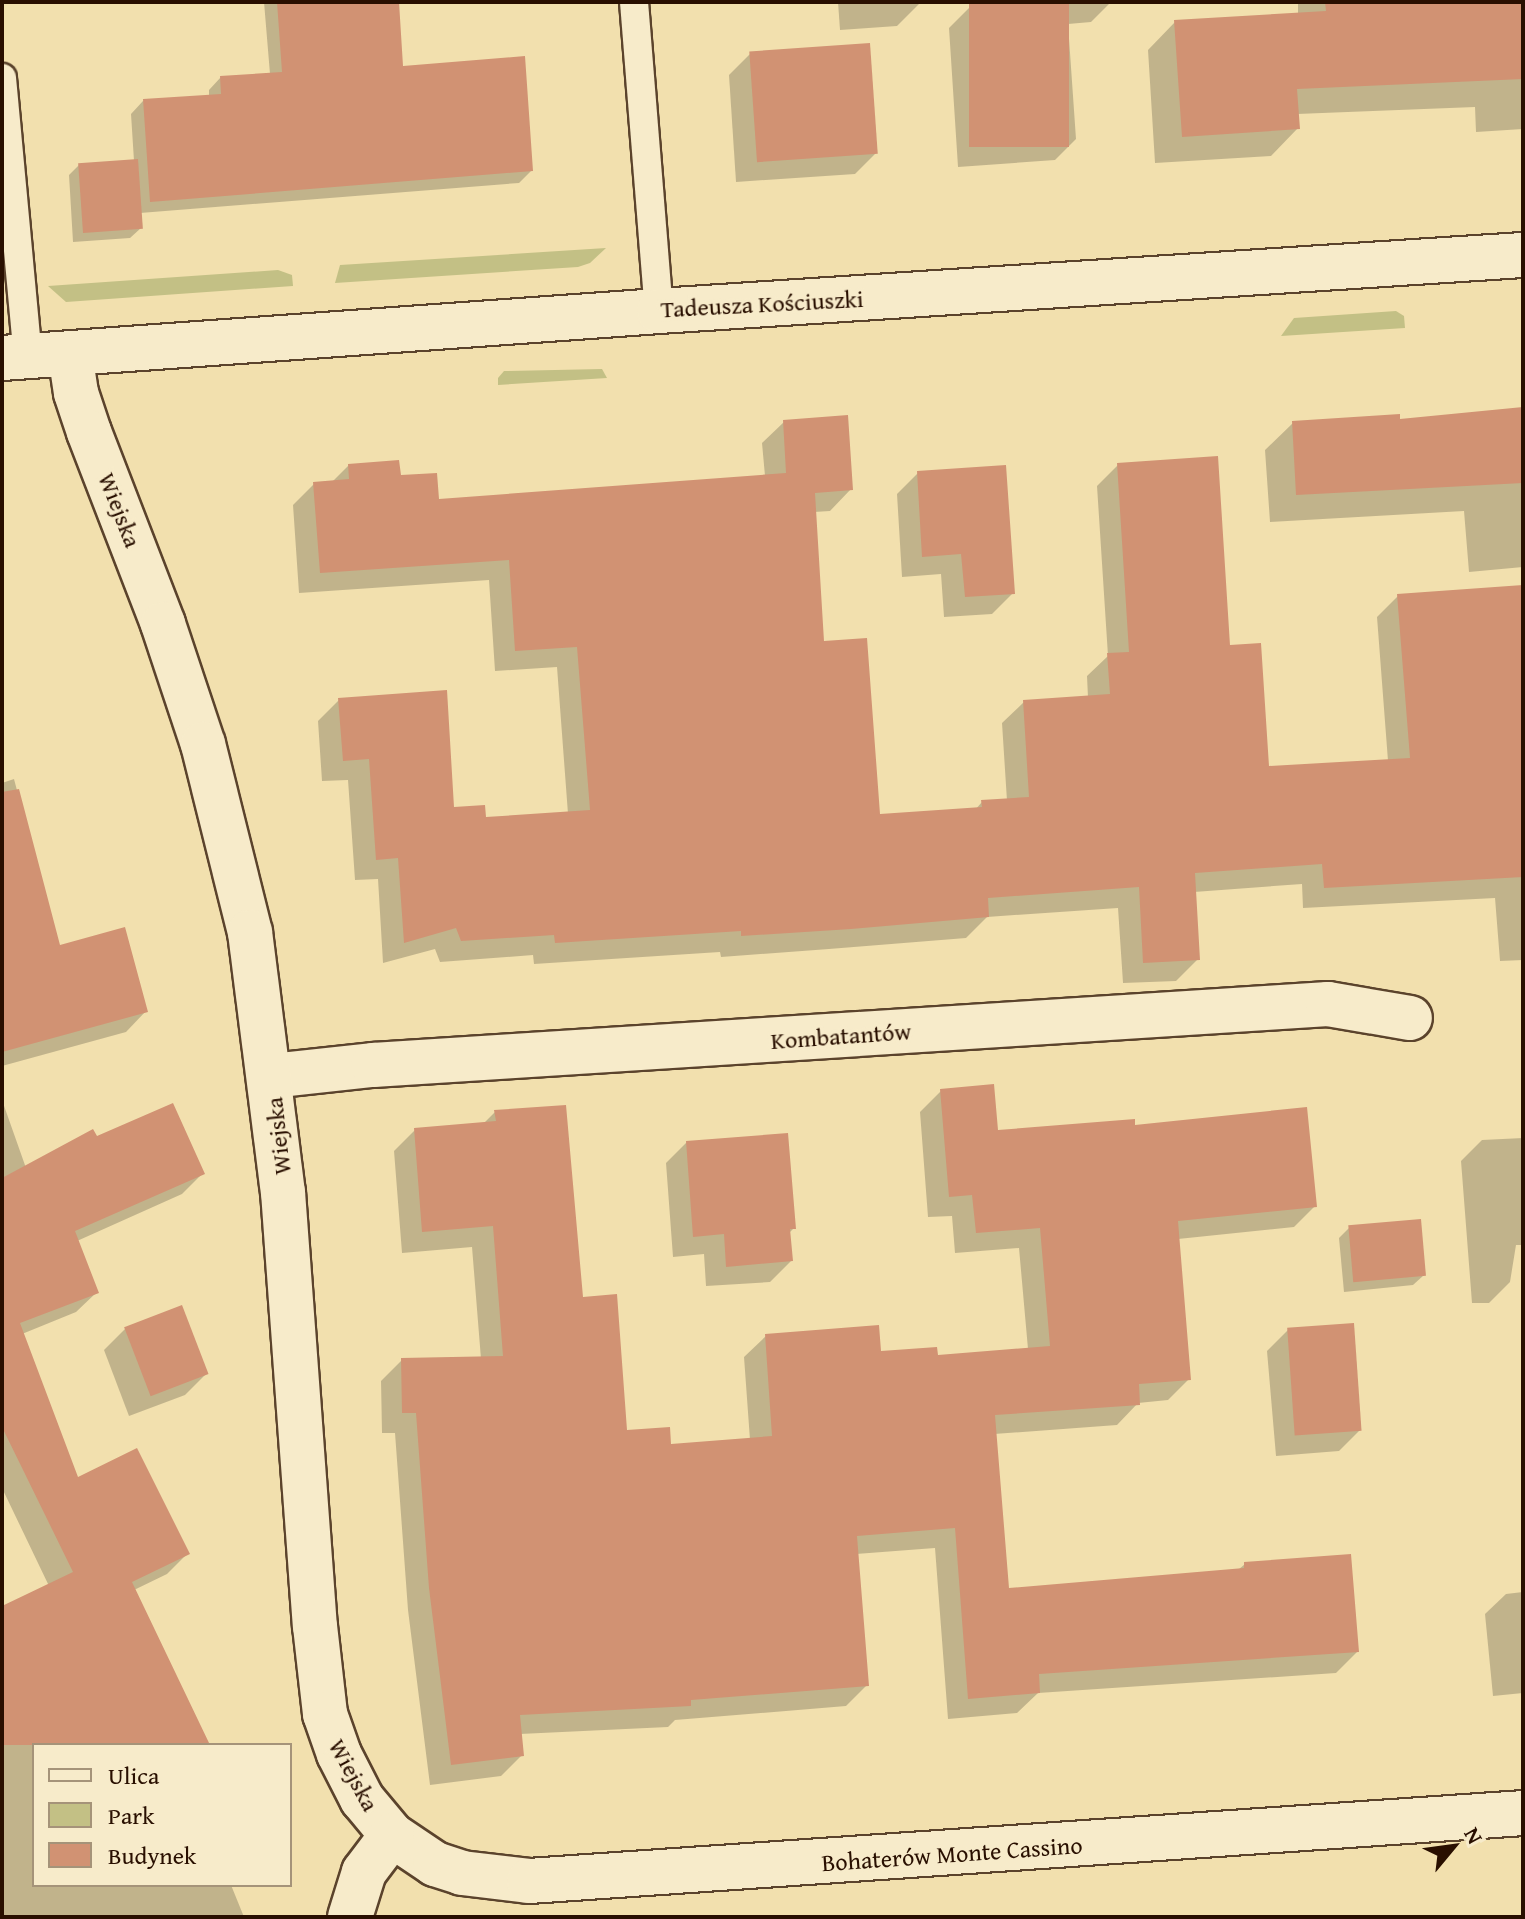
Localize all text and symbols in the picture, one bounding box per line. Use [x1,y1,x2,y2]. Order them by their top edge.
street label: Tadeusza Kościuszki [660,284,864,324]
street label: Wiejska [93,468,147,552]
street label: Kombatantów [770,1017,912,1055]
street label: Wiejska [260,1096,296,1176]
street label: Wiejska [323,1734,385,1816]
legend [32,1743,292,1887]
text: Ulica [108,1758,159,1793]
text: Park [108,1798,154,1833]
north arrow [1413,1807,1493,1887]
text: N [1456,1821,1492,1850]
street label: Bohaterów Monte Cassino [821,1831,1083,1877]
text: Budynek [108,1838,196,1873]

